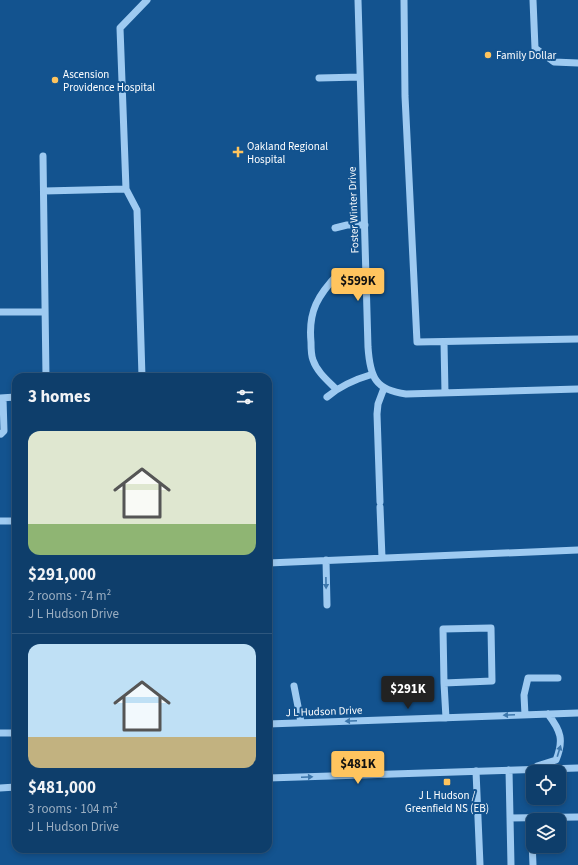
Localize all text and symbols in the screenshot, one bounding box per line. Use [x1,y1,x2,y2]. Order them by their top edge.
place label: Family Dollar [496,48,556,63]
marker: Family Dollar [483,50,493,60]
place label: Ascension Providence Hospital [63,67,155,95]
marker: Ascension Providence Hospital [50,75,60,85]
place label: Oakland Regional Hospital [247,139,328,167]
marker: Oakland Regional Hospital [232,146,244,158]
street label: Foster Winter Drive [344,166,363,254]
pin: $599K [330,268,386,302]
text: $599K [340,272,376,290]
text: 3 homes [28,385,90,409]
icon: filters [234,386,256,408]
icon: home [106,457,178,529]
text: $291,000 [28,563,96,587]
one-way arrow [323,577,330,589]
text: 2 rooms · 74 m² [28,587,111,605]
text: J L Hudson Drive [28,605,119,623]
icon: home [106,670,178,742]
pin: $291K [380,676,436,710]
text: $291K [390,680,426,698]
street label: J L Hudson Drive [285,703,363,720]
one-way arrow [503,712,515,719]
one-way arrow [344,718,357,724]
one-way arrow [556,745,562,757]
pin: $481K [330,751,386,785]
text: $481K [340,755,376,773]
map controls [526,765,566,853]
button: locate [526,765,566,805]
one-way arrow [301,774,314,780]
text: $481,000 [28,776,96,800]
marker: J L Hudson / Greenfield NS (EB) [442,777,452,787]
place label: J L Hudson / Greenfield NS (EB) [405,788,489,816]
text: 3 rooms · 104 m² [28,800,118,818]
button: layers [526,813,566,853]
text: J L Hudson Drive [28,818,119,836]

